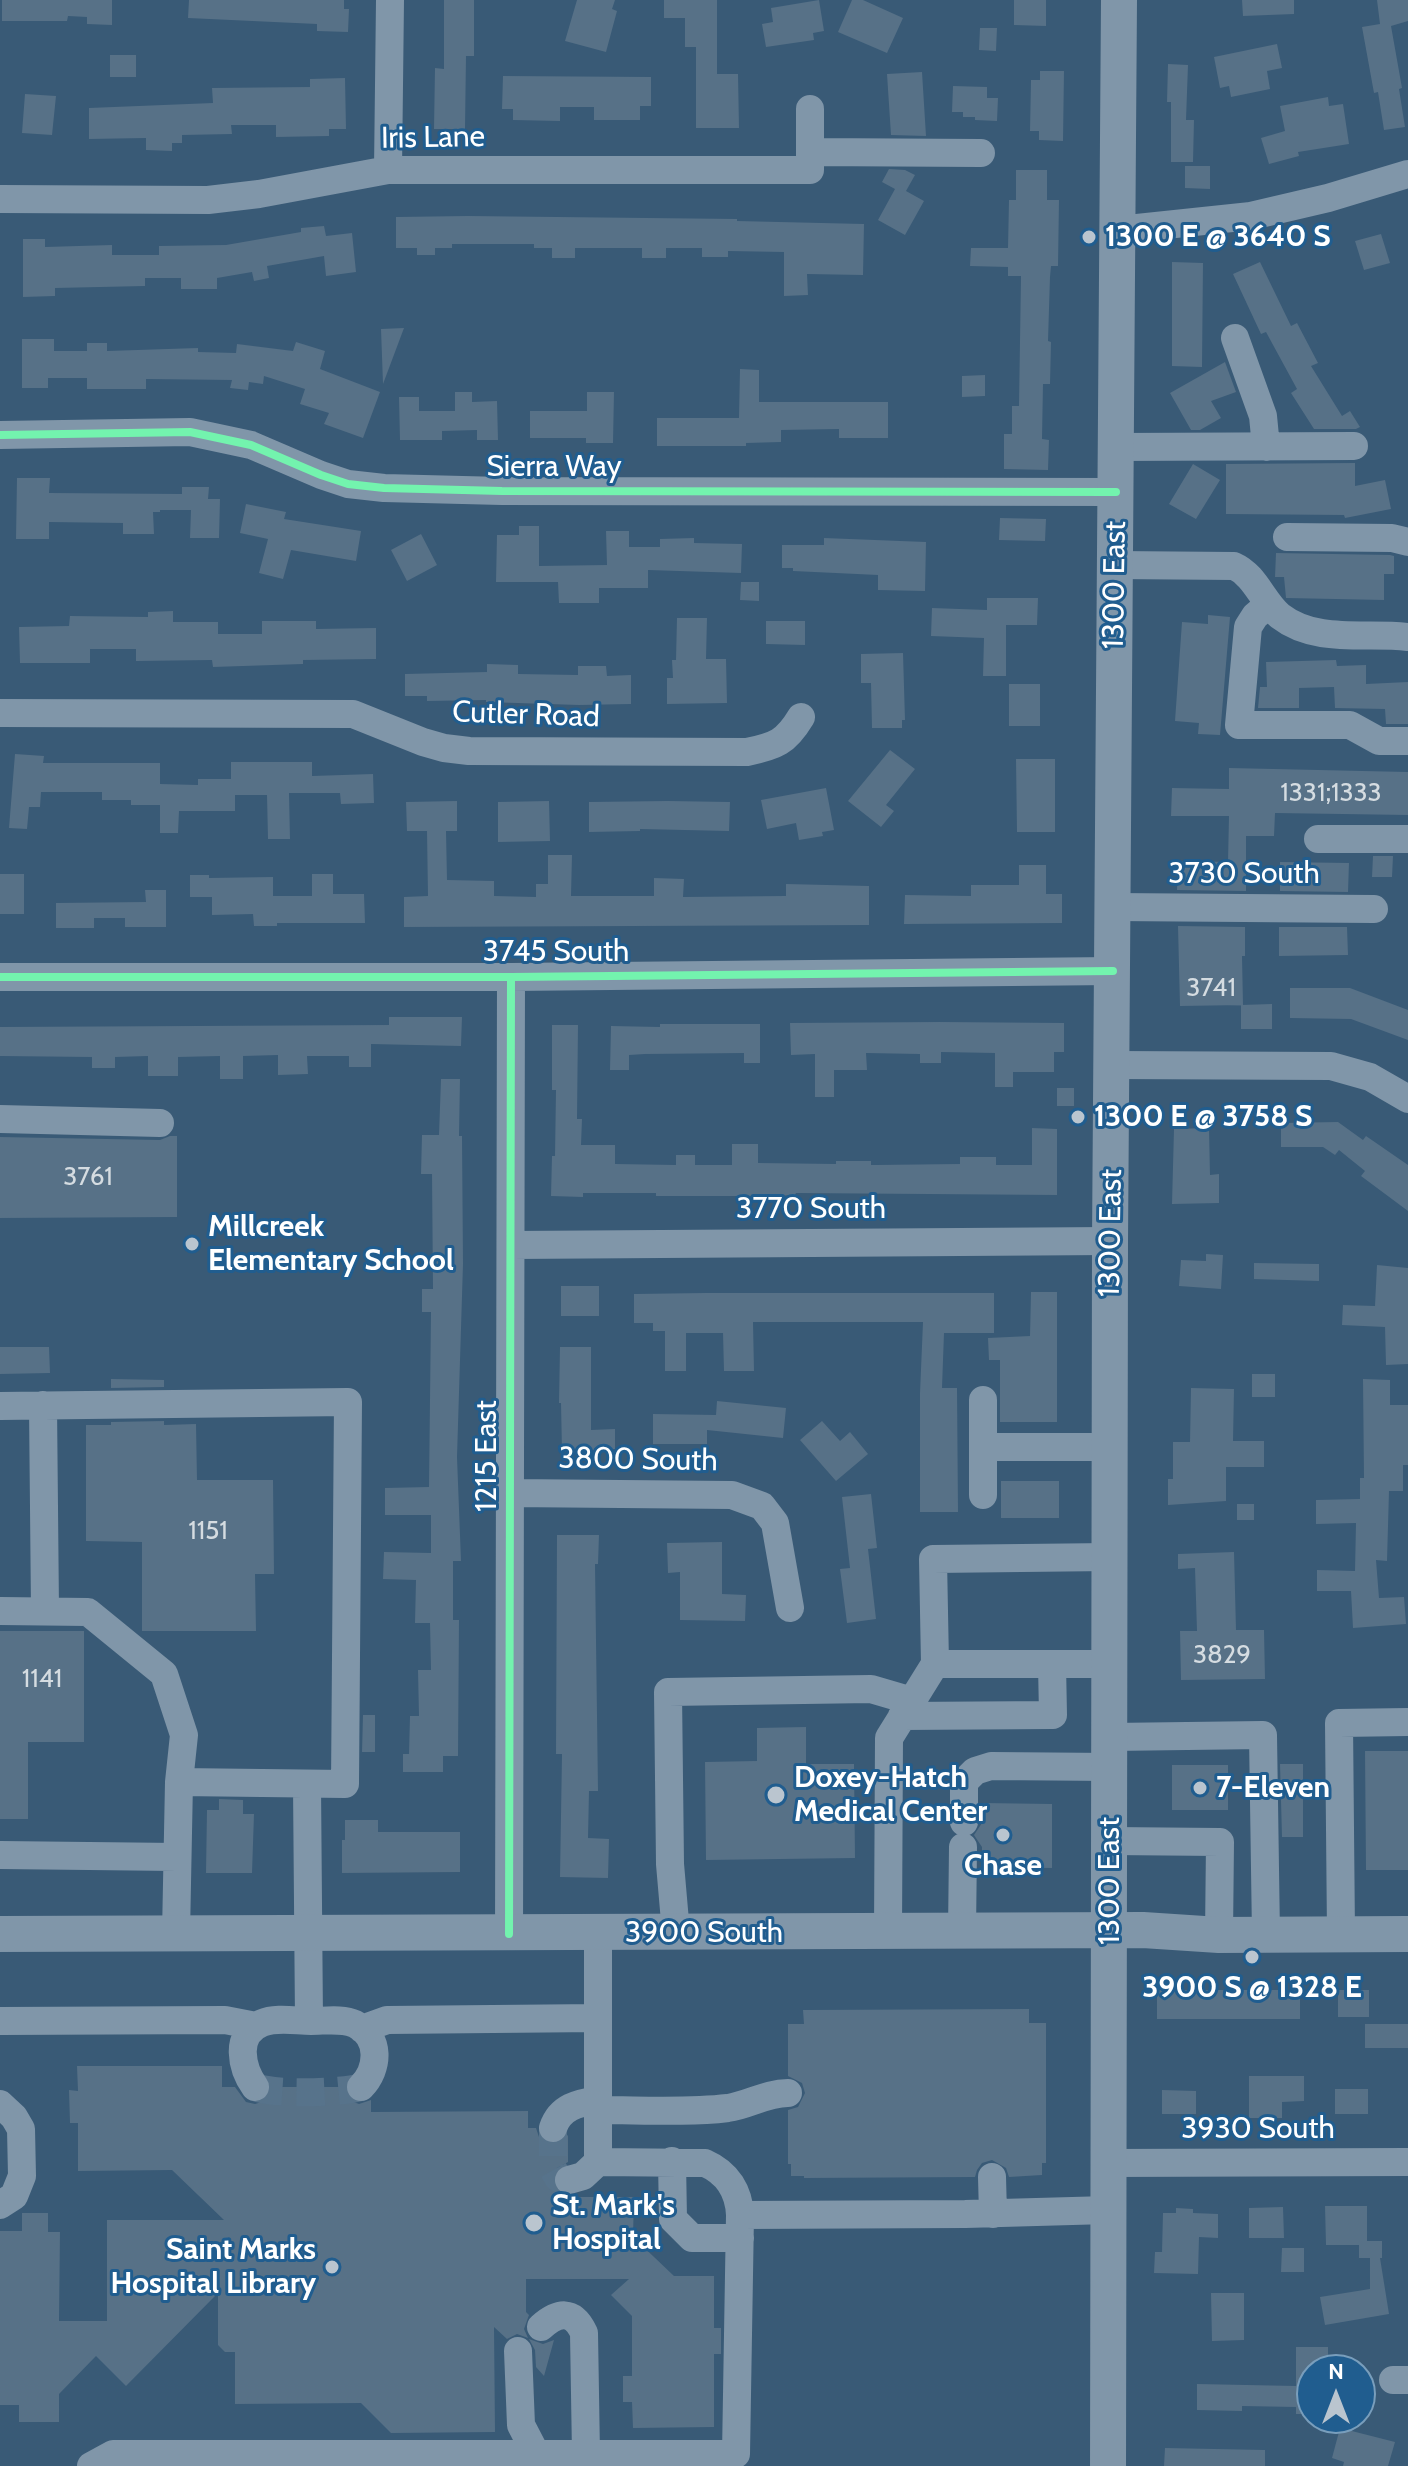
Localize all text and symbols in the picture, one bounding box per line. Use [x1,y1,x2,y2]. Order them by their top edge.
street label: Iris Lane [381,119,485,157]
place label: 1300 E @ 3640 S [1105,219,1331,255]
marker: 1300 E @ 3640 S [1080,228,1098,246]
street label: Sierra Way [486,449,622,485]
street label: 1300 East [1096,521,1134,649]
street label: Cutler Road [452,694,600,736]
house number: 1331;1333 [1280,777,1382,809]
street label: 3730 South [1168,856,1320,892]
street label: 3745 South [483,934,629,970]
house number: 3741 [1186,972,1236,1004]
place label: 1300 E @ 3758 S [1094,1099,1312,1135]
marker: 1300 E @ 3758 S [1069,1108,1087,1126]
house number: 3761 [63,1161,113,1193]
street label: 1300 East [1092,1169,1130,1297]
street label: 3770 South [736,1191,886,1227]
place label: Millcreek Elementary School [208,1209,454,1280]
marker: Millcreek Elementary School [183,1235,201,1253]
street label: 1215 East [469,1400,505,1512]
street label: 3800 South [558,1441,718,1479]
house number: 1151 [188,1515,228,1547]
house number: 3829 [1193,1639,1251,1671]
house number: 1141 [22,1663,62,1695]
place label: Doxey-Hatch Medical Center [794,1760,987,1830]
place label: 7-Eleven [1216,1770,1330,1806]
marker: 7-Eleven [1191,1779,1209,1797]
marker: Doxey-Hatch Medical Center [765,1784,787,1806]
street label: 1300 East [1092,1817,1128,1945]
marker: Chase [994,1826,1012,1844]
place label: Chase [964,1848,1042,1884]
street label: 3900 South [625,1915,783,1951]
marker: 3900 S @ 1328 E [1243,1948,1261,1966]
place label: 3900 S @ 1328 E [1142,1970,1362,2006]
street label: 3930 South [1181,2111,1335,2147]
place label: St. Mark's Hospital [552,2188,675,2258]
marker: St. Mark's Hospital [523,2212,545,2234]
place label: Saint Marks Hospital Library [110,2232,316,2302]
marker: Saint Marks Hospital Library [323,2258,341,2276]
north arrow [1296,2354,1376,2434]
text: N [1328,2358,1344,2385]

